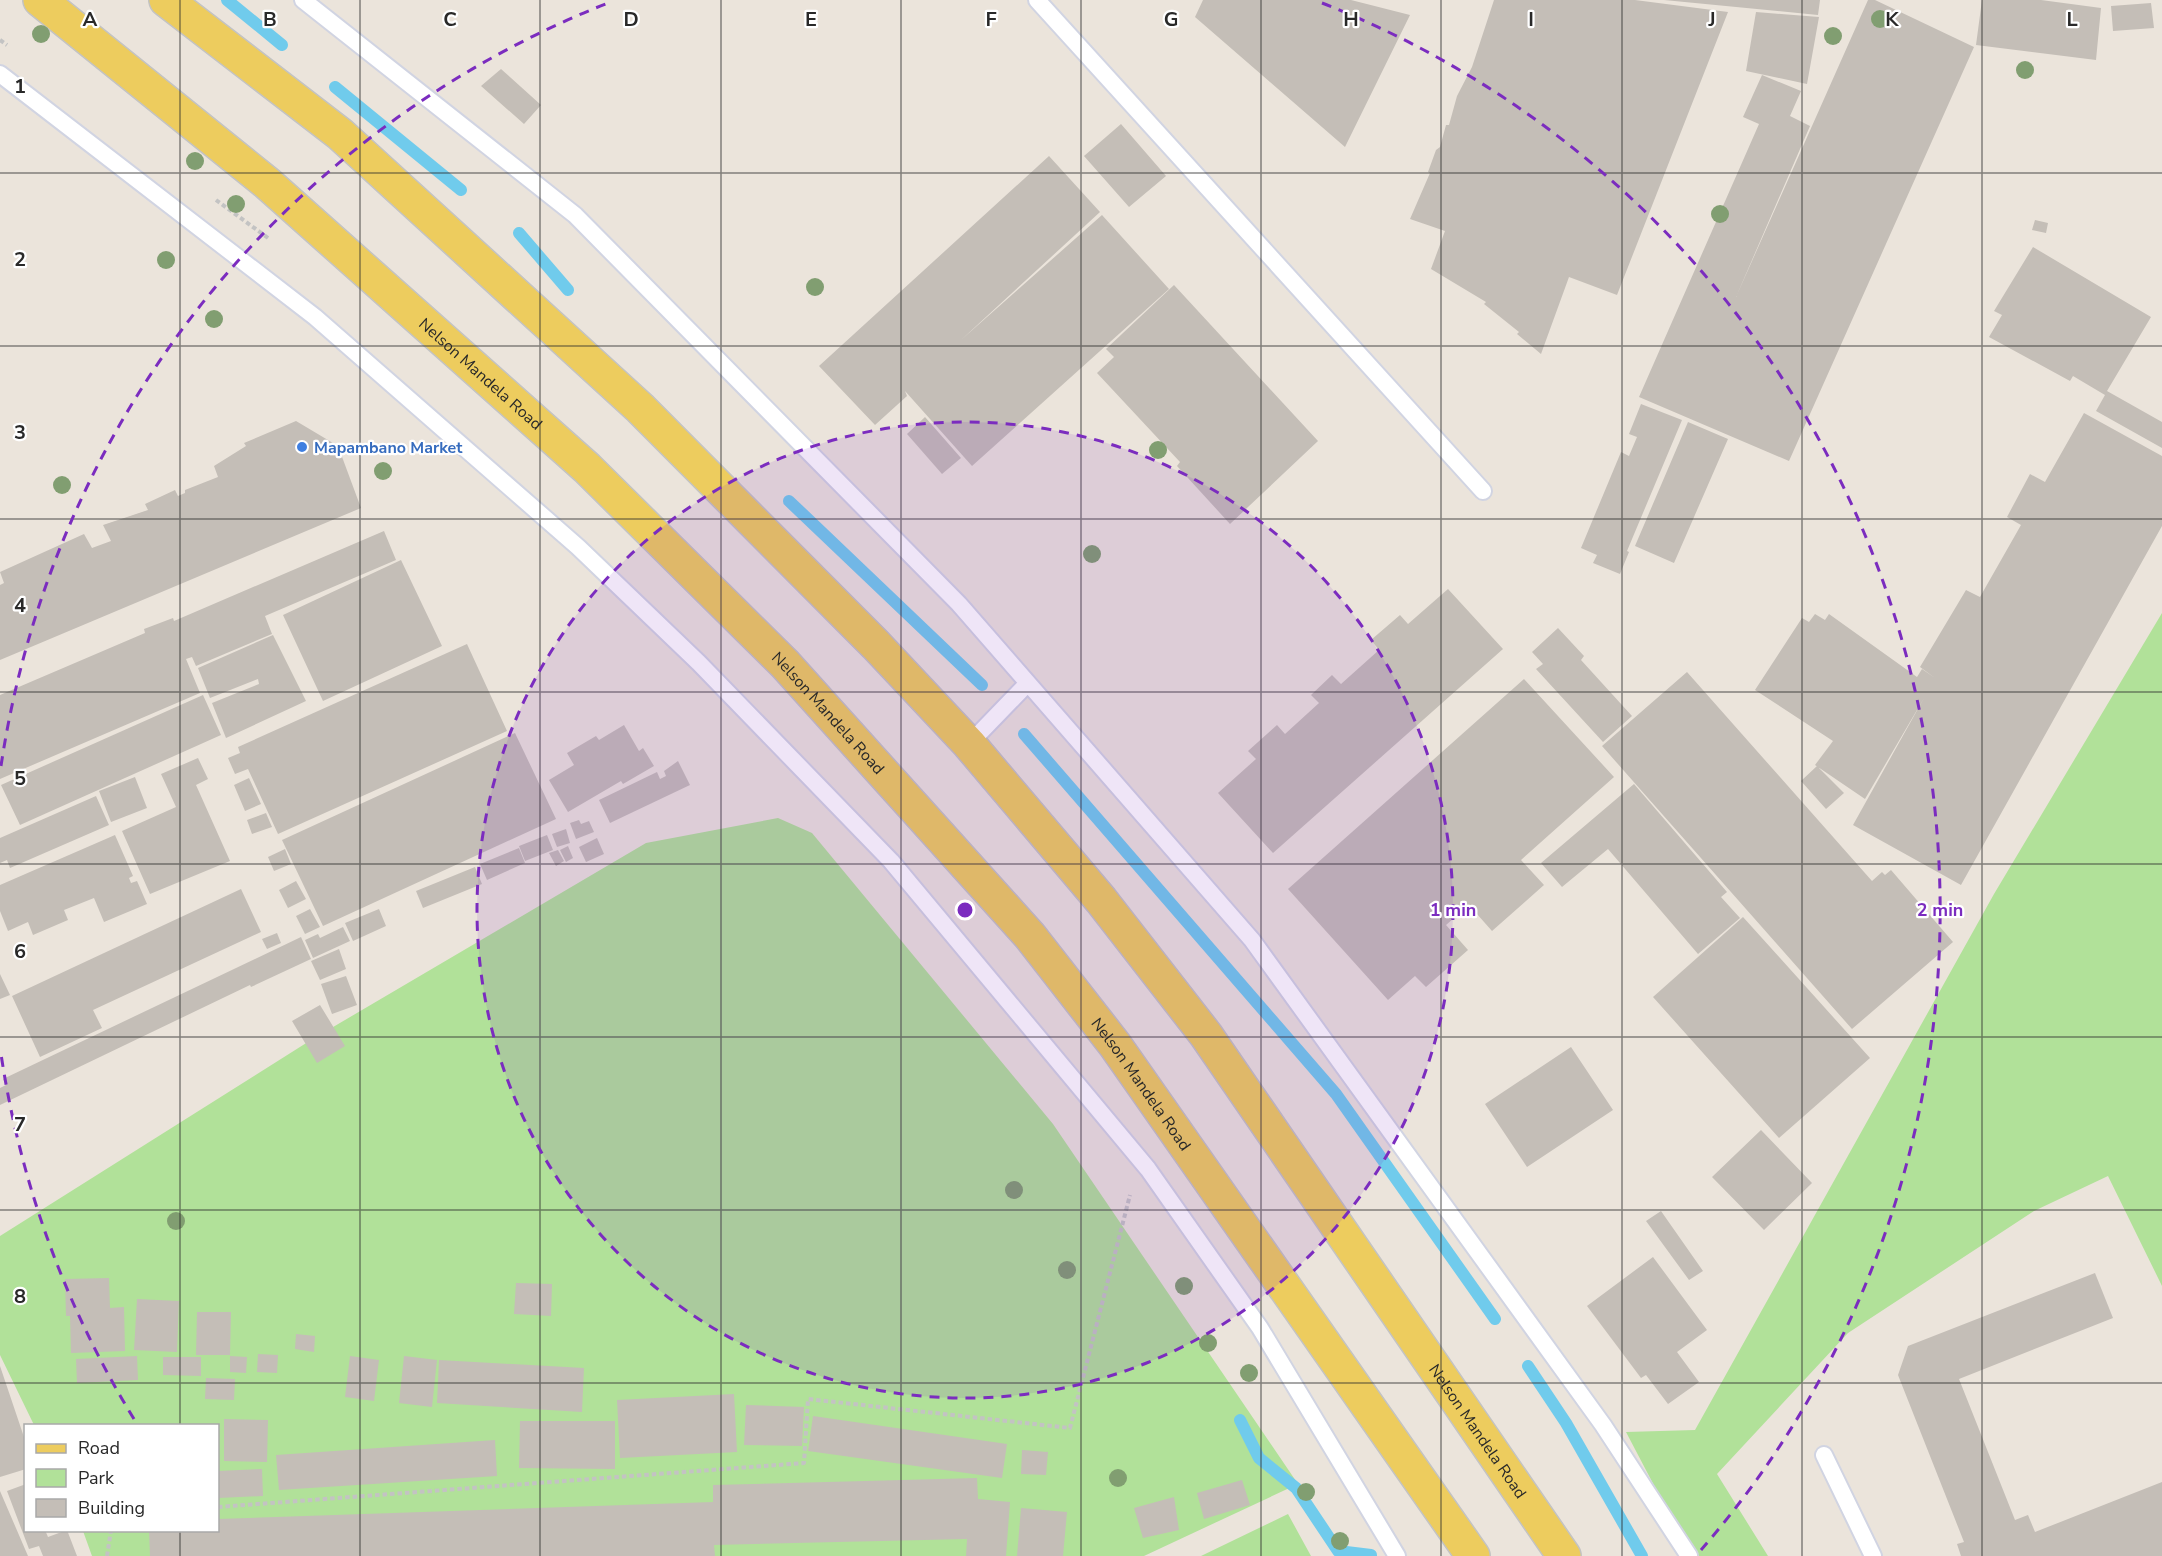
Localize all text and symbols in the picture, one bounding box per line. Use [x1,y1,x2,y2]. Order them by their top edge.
text: A [83,6,98,33]
text: B [263,6,277,33]
text: C [443,6,457,33]
text: D [623,6,639,33]
text: E [805,6,817,33]
text: F [985,6,997,33]
text: G [1164,6,1178,33]
text: H [1343,6,1359,33]
text: I [1528,6,1534,33]
text: J [1707,6,1716,33]
text: K [1885,6,1899,33]
text: L [2066,6,2078,33]
text: 1 [14,73,26,100]
text: 2 [14,246,26,273]
street label: Nelson Mandela Road [414,313,547,435]
text: 3 [14,419,26,446]
place label: Mapambano Market [314,437,463,459]
marker: Mapambano Market [295,440,309,454]
text: 4 [14,592,26,619]
street label: Nelson Mandela Road [767,647,889,779]
text: 5 [14,765,26,792]
text: 1 min [1430,898,1476,922]
text: 2 min [1917,898,1963,922]
centre of rings [955,900,975,920]
text: 6 [14,938,26,965]
street label: Nelson Mandela Road [1086,1013,1196,1155]
text: 7 [14,1111,26,1138]
text: 8 [14,1283,26,1310]
street label: Nelson Mandela Road [1423,1360,1531,1503]
legend [24,1424,219,1532]
text: Road [78,1436,120,1460]
text: Park [78,1466,115,1490]
text: Building [78,1496,145,1520]

